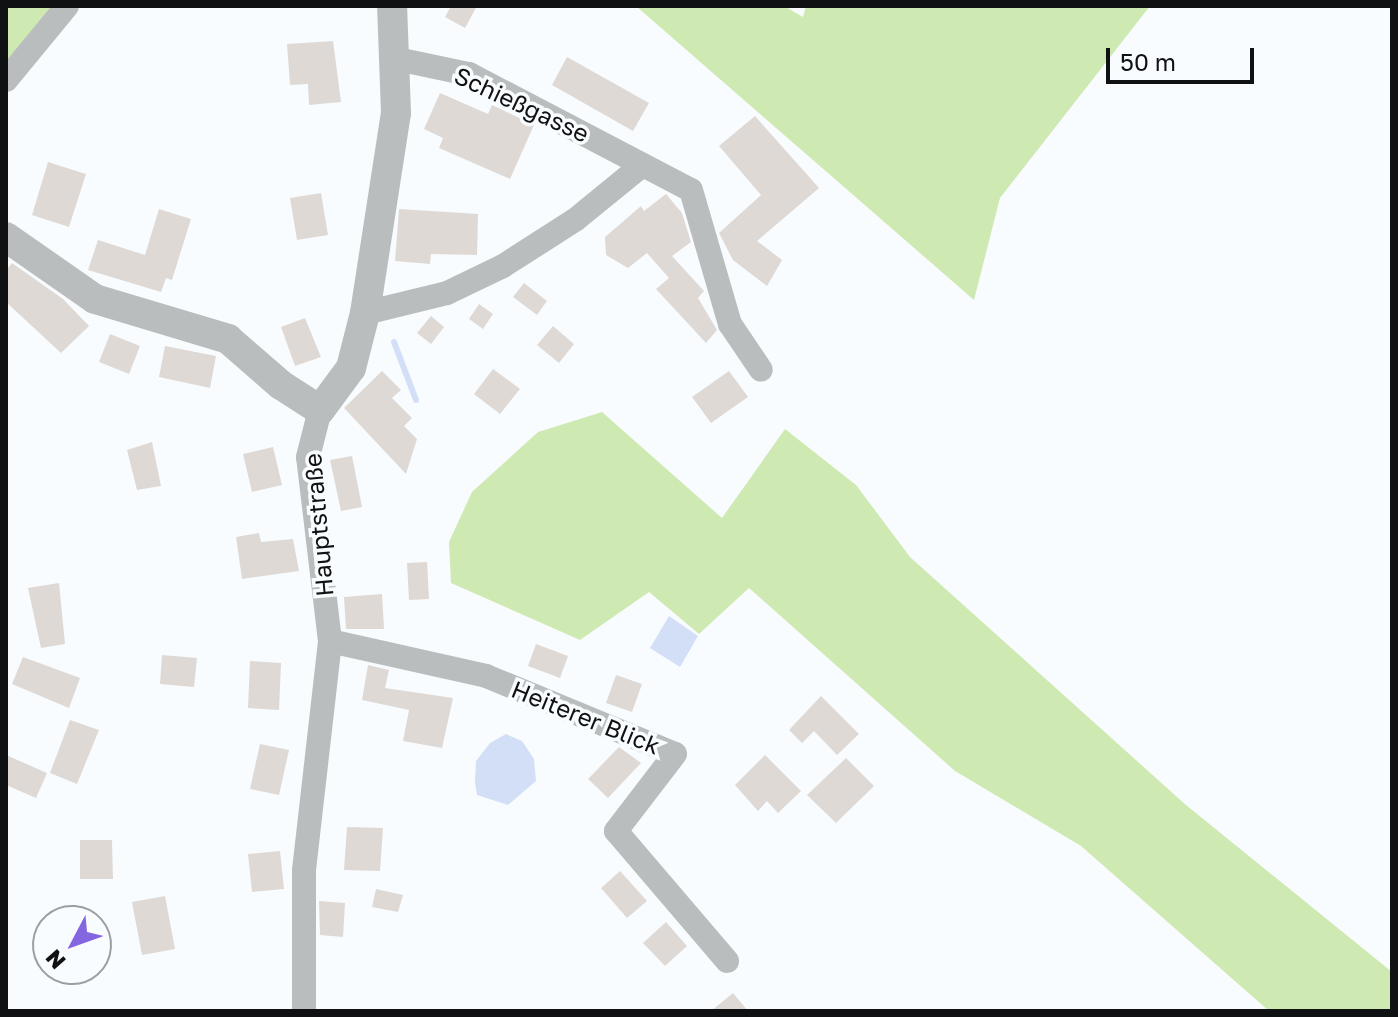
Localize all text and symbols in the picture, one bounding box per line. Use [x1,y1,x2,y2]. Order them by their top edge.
scale bar [1110,32,1258,82]
text: 50 m [1120,47,1176,76]
street label: Schießgasse [450,60,594,148]
street label: Hauptstraße [297,452,339,598]
street label: Heiterer Blick [508,674,664,760]
north arrow [32,905,112,985]
text: N [39,945,71,975]

